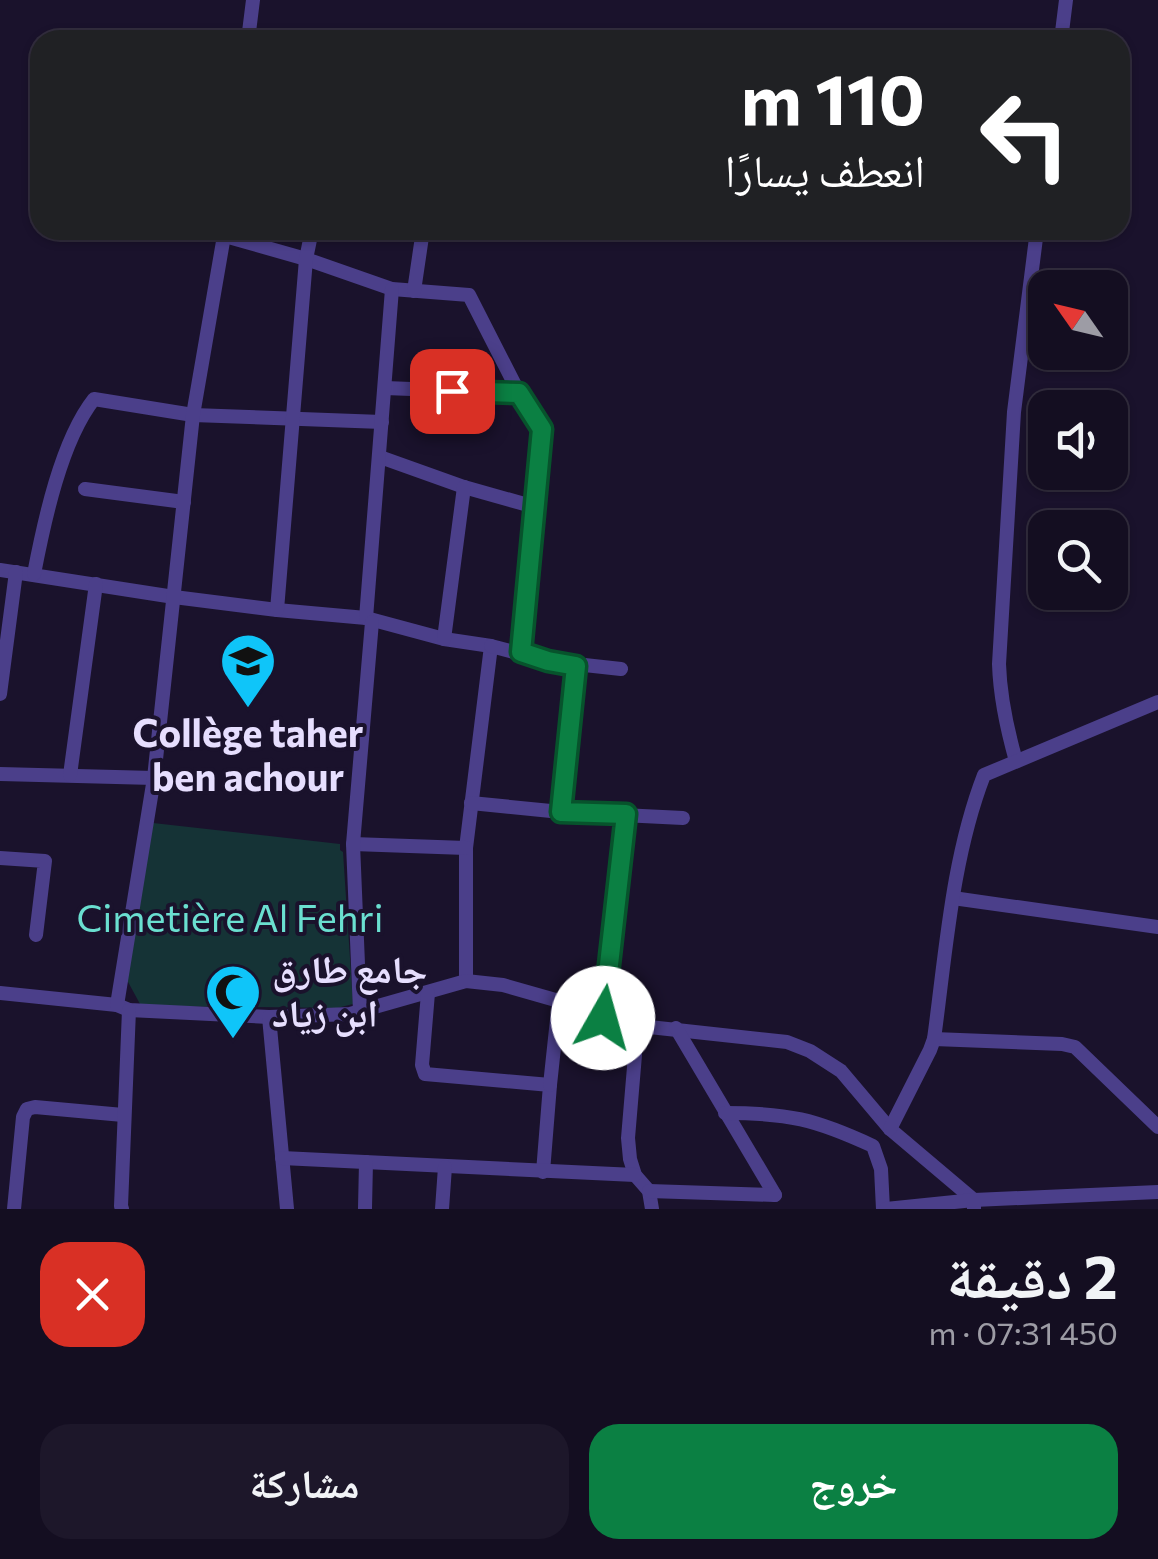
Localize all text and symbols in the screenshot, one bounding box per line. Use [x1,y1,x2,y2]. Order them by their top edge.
text: 110 m [741,54,925,139]
icon: left [960,70,1090,200]
text: انعطف يسارًا [725,141,925,196]
north arrow [1028,270,1128,370]
map controls [1028,270,1128,610]
pin [410,349,495,434]
icon: arrive [425,364,480,419]
button: sound [1028,390,1128,490]
button: search [1028,510,1128,610]
school or university icon: Collège taher ben achour [218,631,278,710]
place label: Collège taher ben achour [133,708,364,799]
park label: Cimetière Al Fehri [77,893,383,940]
place label: جامع طارق ابن زياد [272,944,427,1037]
mosque icon: جامع طارق ابن زياد [203,962,263,1041]
position arrow [551,966,655,1070]
text: 2 دقيقة [946,1238,1118,1311]
button: close [40,1242,145,1347]
text: 450 m · 07:31 [929,1312,1118,1352]
button: مشاركة [40,1424,569,1539]
button: خروج [589,1424,1118,1539]

